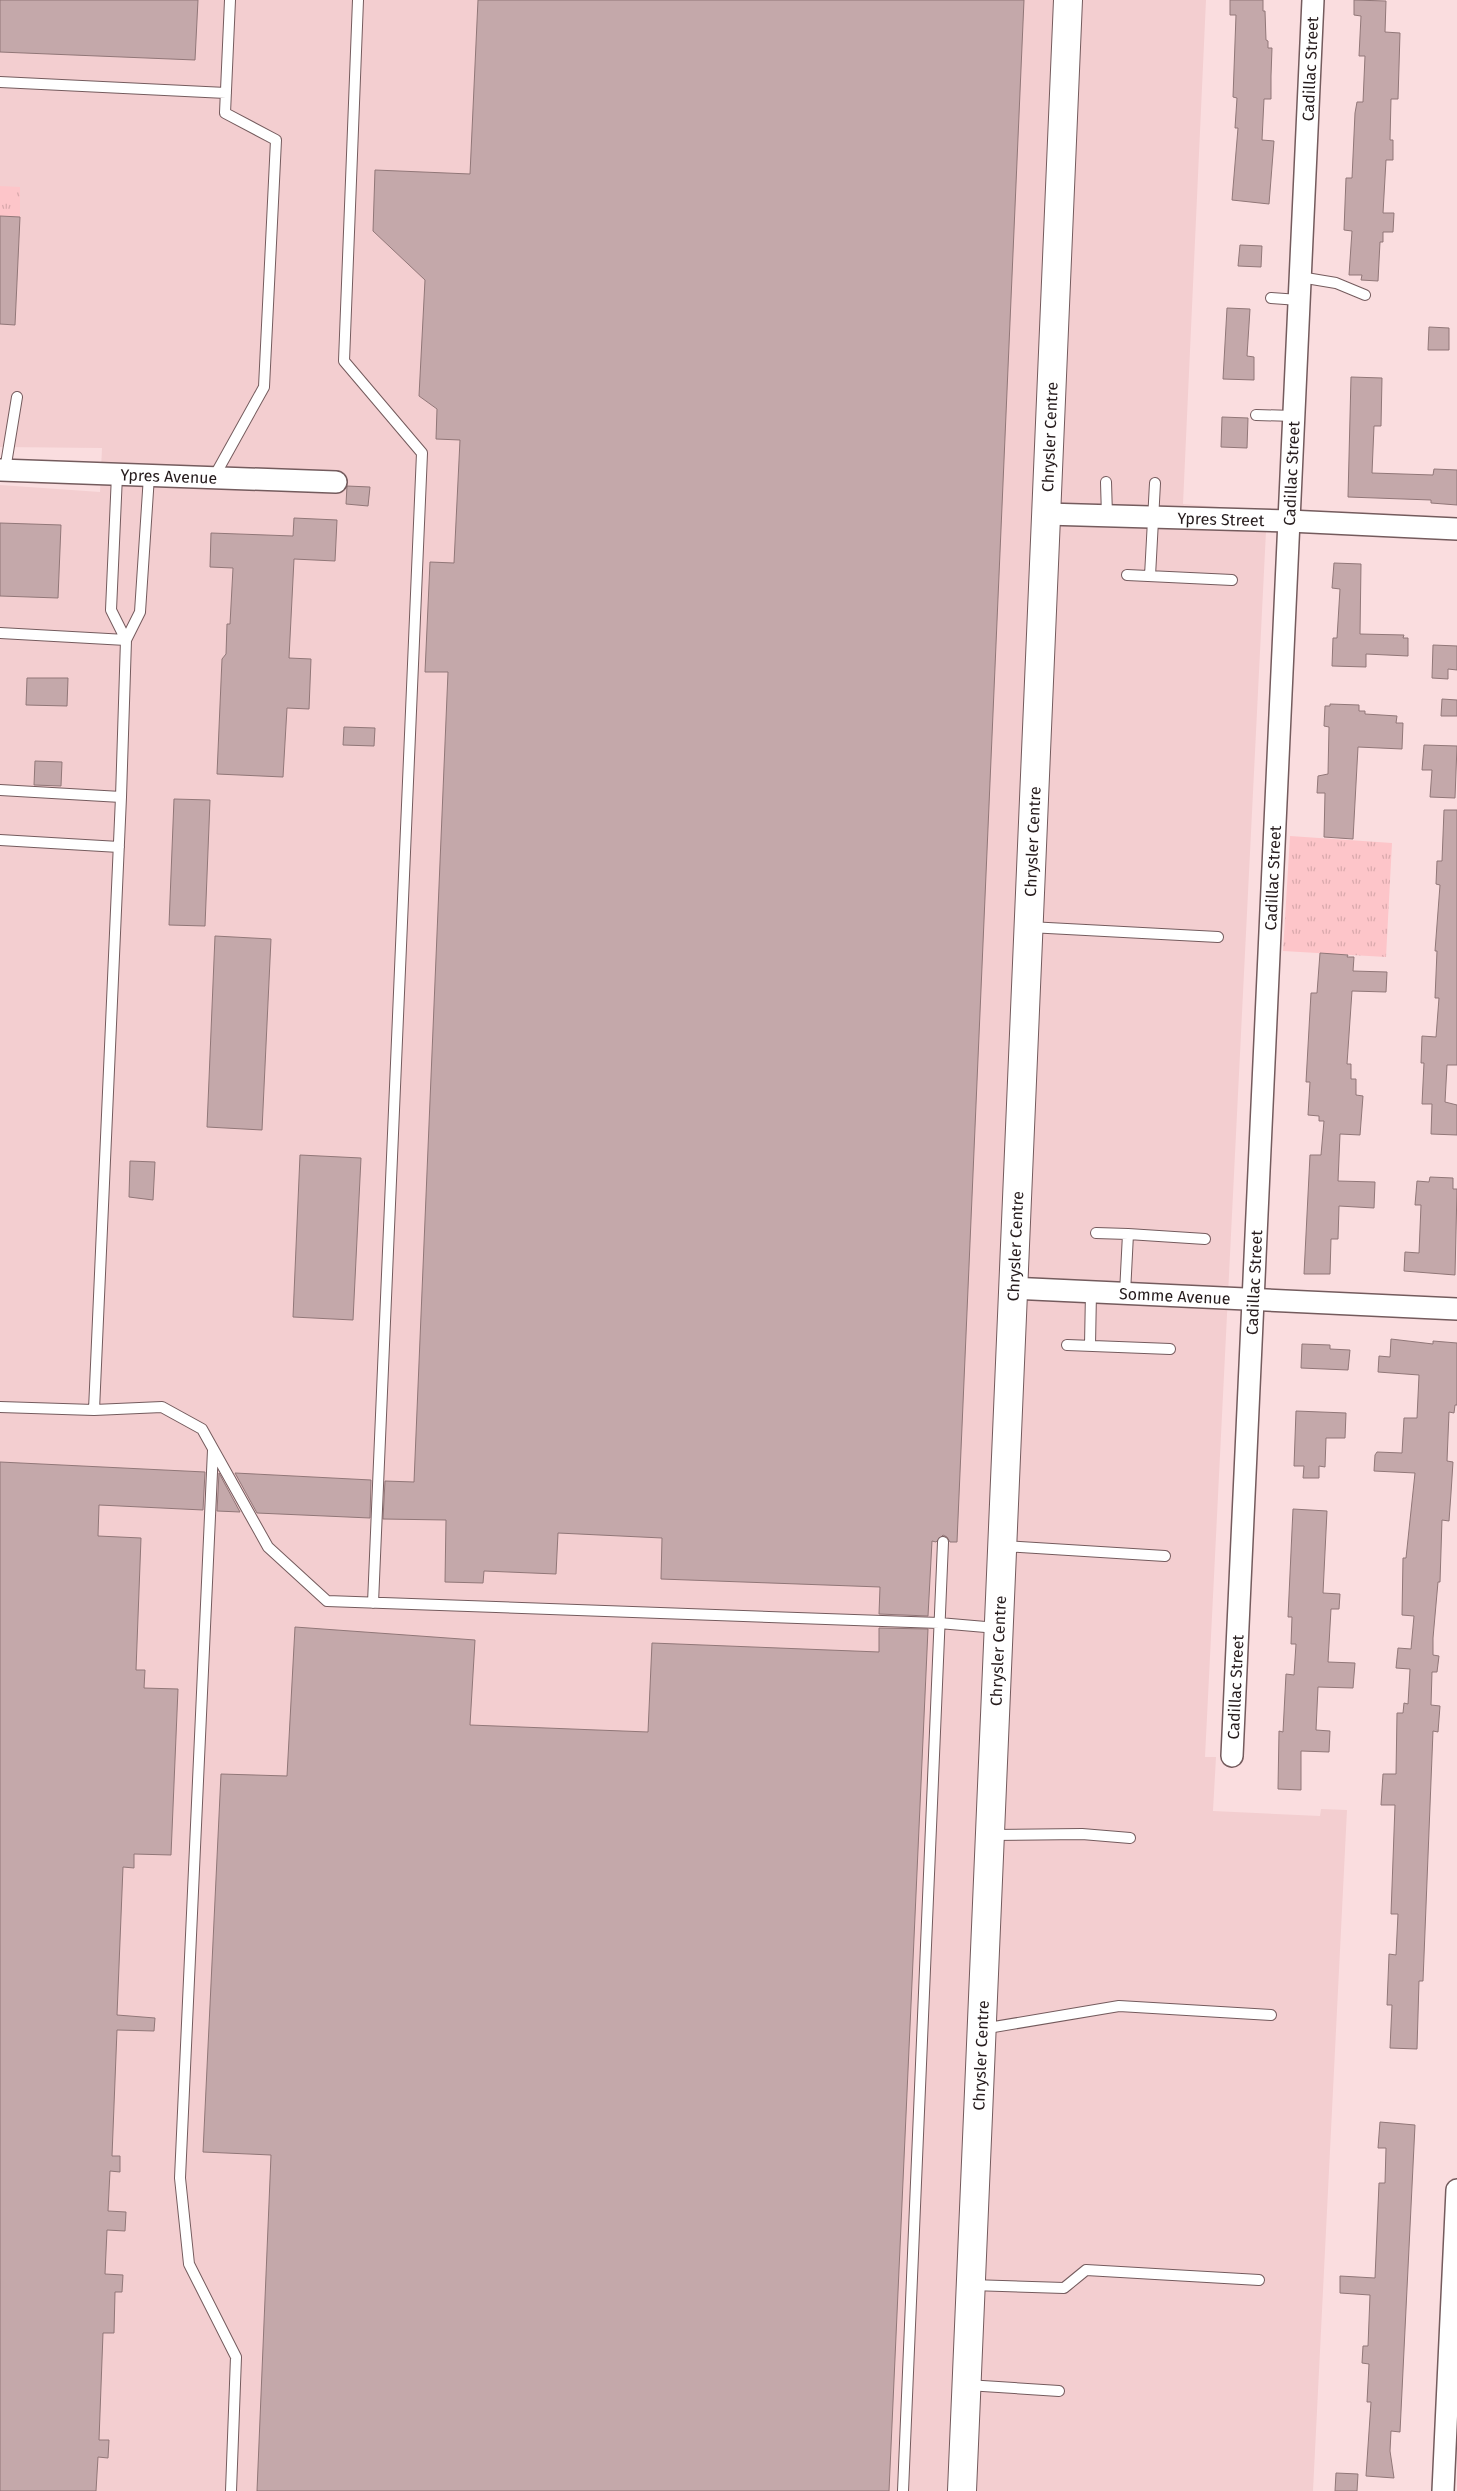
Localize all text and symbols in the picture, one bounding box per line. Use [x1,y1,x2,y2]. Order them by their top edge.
street label: Cadillac Street [1298,16,1322,122]
street label: Chrysler Centre [1038,381,1062,492]
street label: Cadillac Street [1280,420,1304,526]
street label: Ypres Avenue [120,465,218,488]
street label: Ypres Street [1177,509,1265,530]
street label: Chrysler Centre [1021,786,1045,897]
street label: Cadillac Street [1261,825,1285,931]
street label: Chrysler Centre [1004,1191,1027,1302]
street label: Cadillac Street [1242,1229,1266,1335]
street label: Somme Avenue [1119,1284,1231,1308]
street label: Chrysler Centre [986,1595,1010,1706]
street label: Cadillac Street [1224,1634,1248,1740]
street label: Chrysler Centre [969,2000,993,2111]

